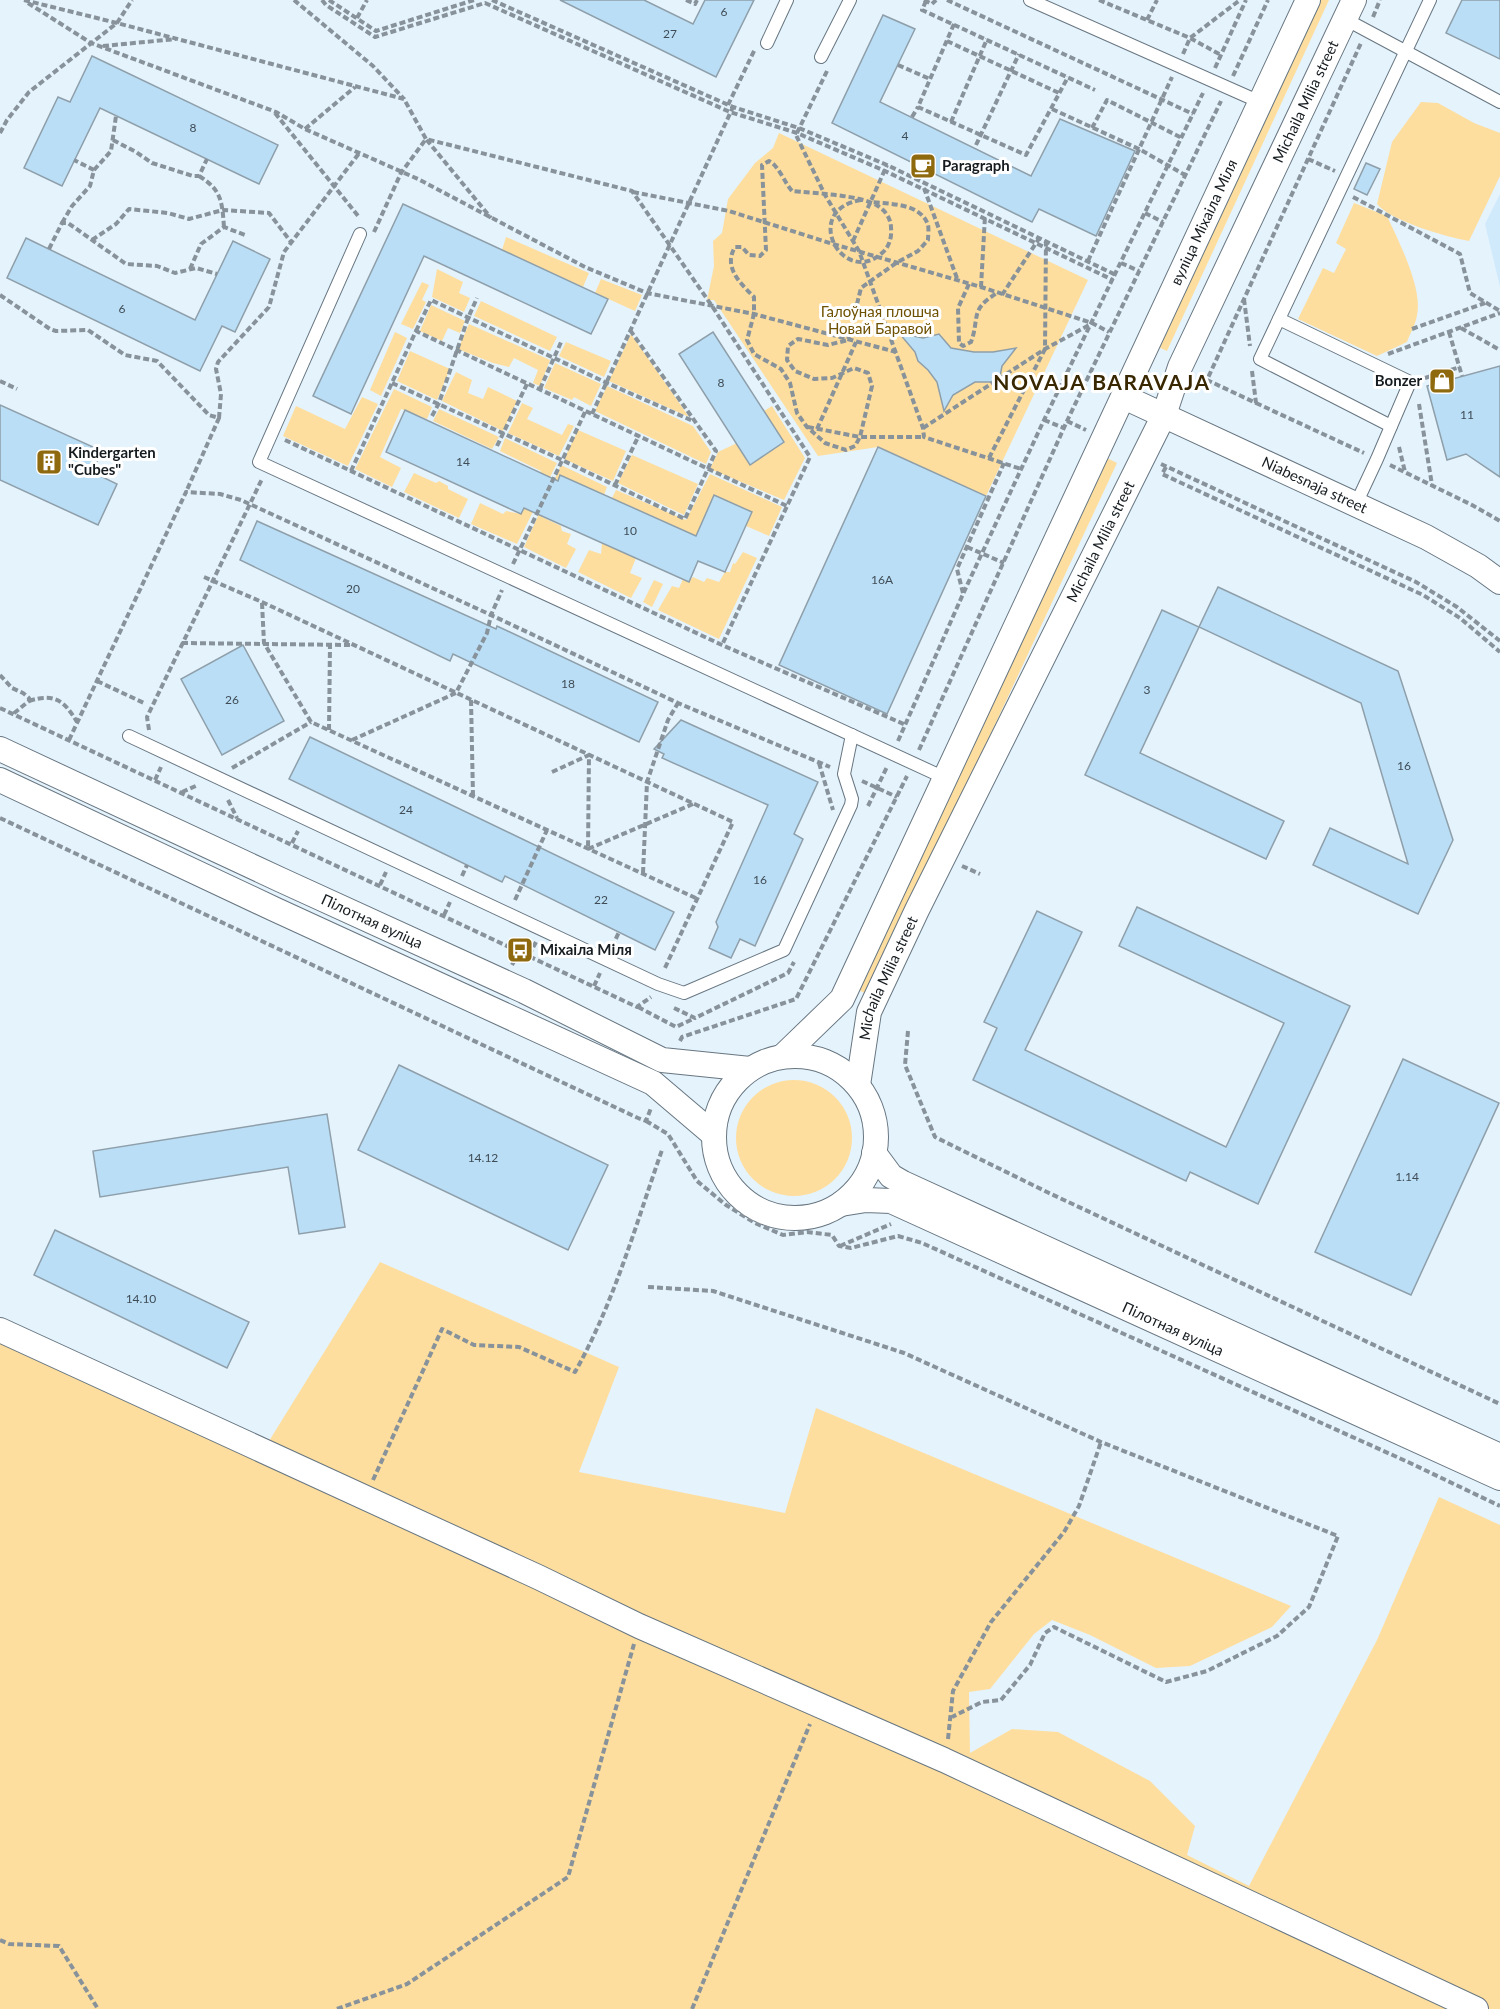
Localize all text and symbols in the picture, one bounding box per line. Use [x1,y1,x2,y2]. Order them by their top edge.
house number: 6 [721,4,728,19]
house number: 27 [663,26,677,41]
street label: Michaila Milia street [1268,37,1342,165]
house number: 8 [190,120,197,135]
house number: 4 [902,128,909,143]
cafe icon: Paragraph [908,151,938,181]
place label: Paragraph [942,156,1010,174]
street label: вуліца Міхаіла Міля [1166,156,1240,288]
house number: 6 [119,301,126,316]
park label: Галоўная плошча Новай Баравой [821,302,939,337]
shop icon: Bonzer [1427,366,1457,396]
district label: NOVAJA BARAVAJA [993,369,1211,394]
place label: Bonzer [1375,371,1422,389]
house number: 8 [718,375,725,390]
house number: 11 [1460,407,1474,422]
place label: Kindergarten "Cubes" [68,443,156,478]
building icon: Kindergarten "Cubes" [34,447,64,477]
street label: Niabesnaja street [1259,452,1371,517]
house number: 14 [456,454,470,469]
street label: Michaila Milia street [1062,477,1138,605]
house number: 10 [623,523,637,538]
house number: 16А [871,572,894,587]
house number: 20 [346,581,360,596]
house number: 18 [561,676,575,691]
house number: 3 [1144,682,1151,697]
house number: 26 [225,692,239,707]
house number: 16 [1397,758,1411,773]
house number: 24 [399,802,413,817]
house number: 16 [753,872,767,887]
street label: Пілотная вуліца [319,890,426,952]
house number: 22 [594,892,608,907]
street label: Michaila Milia street [855,912,921,1041]
bus stop icon: Міхаіла Міля [505,935,535,965]
place label: Міхаіла Міля [540,940,632,958]
house number: 14.12 [468,1150,498,1165]
house number: 1.14 [1395,1169,1419,1184]
house number: 14.10 [126,1291,156,1306]
street label: Пілотная вуліца [1120,1297,1227,1359]

